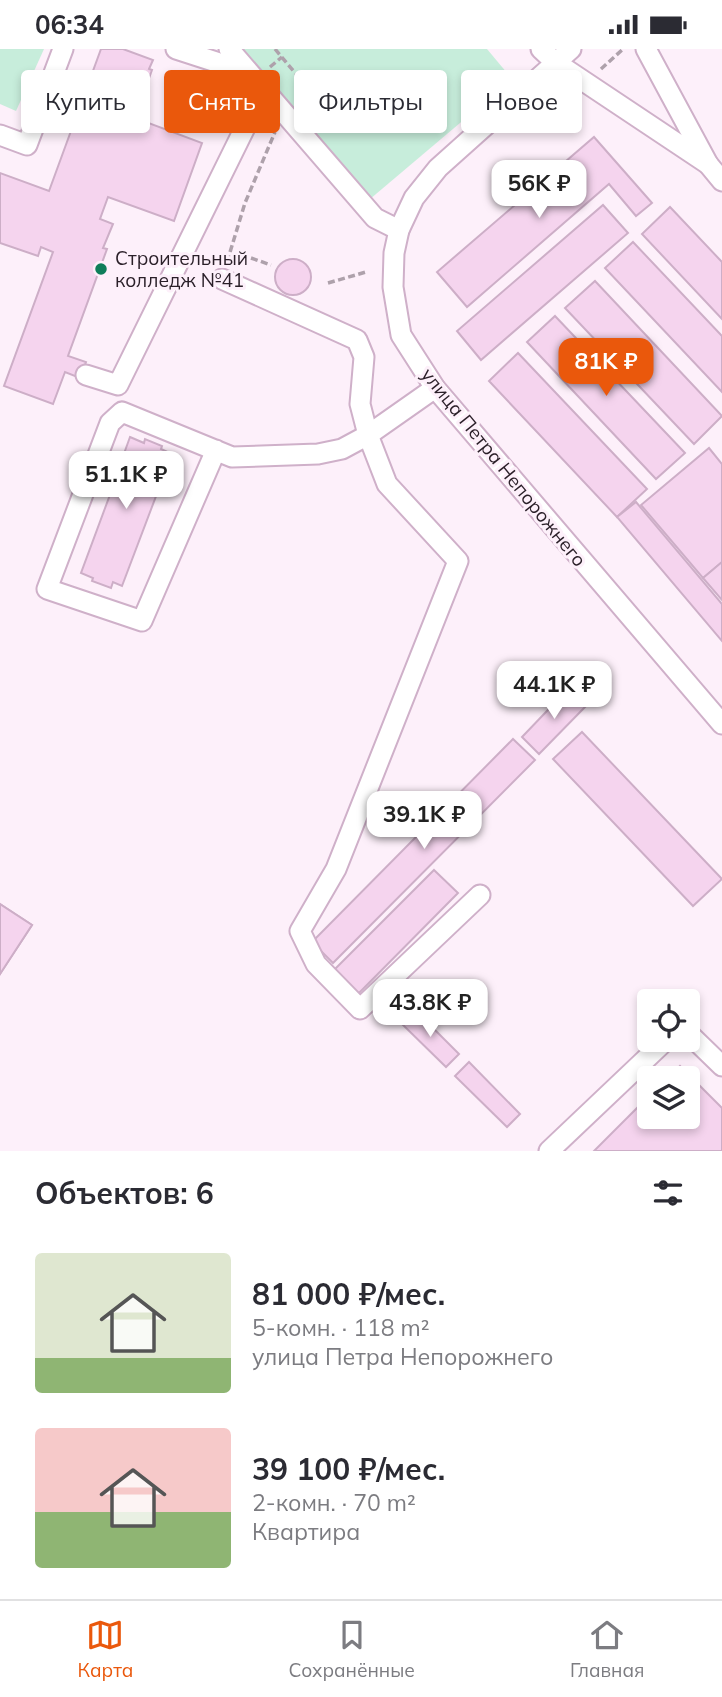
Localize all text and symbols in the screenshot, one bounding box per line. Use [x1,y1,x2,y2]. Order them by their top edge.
text: 06:34 [35,8,104,41]
chip: Купить [21,70,150,133]
chip: Снять [164,70,280,133]
chip: Фильтры [294,70,447,133]
chip: Новое [461,70,582,133]
pin: 56K ₽ [490,160,588,220]
text: 56K ₽ [507,168,571,197]
place label: Строительный колледж №41 [115,246,248,292]
marker: Строительный колледж №41 [93,261,109,277]
pin: 81K ₽ [557,339,655,398]
text: 81K ₽ [574,346,638,375]
street label: улица Петра Непорожнего [416,363,592,571]
pin: 51.1K ₽ [61,451,191,511]
text: 51.1K ₽ [85,459,167,488]
pin: 44.1K ₽ [489,661,619,721]
text: 44.1K ₽ [513,669,595,698]
pin: 39.1K ₽ [359,791,489,851]
text: 39.1K ₽ [383,799,465,828]
pin: 43.8K ₽ [365,979,495,1039]
text: 43.8K ₽ [389,987,471,1016]
map controls [637,989,700,1129]
button: locate [637,989,700,1052]
button: layers [637,1066,700,1129]
text: Объектов: 6 [35,1174,214,1212]
icon: filters [649,1174,687,1212]
text: 81 000 ₽/мес. [252,1275,445,1313]
icon: home [91,1281,175,1365]
text: 5-комн. · 118 m² [252,1313,430,1342]
text: улица Петра Непорожнего [252,1342,553,1371]
text: 39 100 ₽/мес. [252,1450,445,1488]
icon: home [91,1456,175,1540]
text: 2-комн. · 70 m² [252,1488,416,1517]
text: Квартира [252,1517,360,1546]
tab: Карта [78,1616,133,1682]
tab: Сохранённые [288,1616,415,1682]
tab: Главная [570,1616,644,1682]

